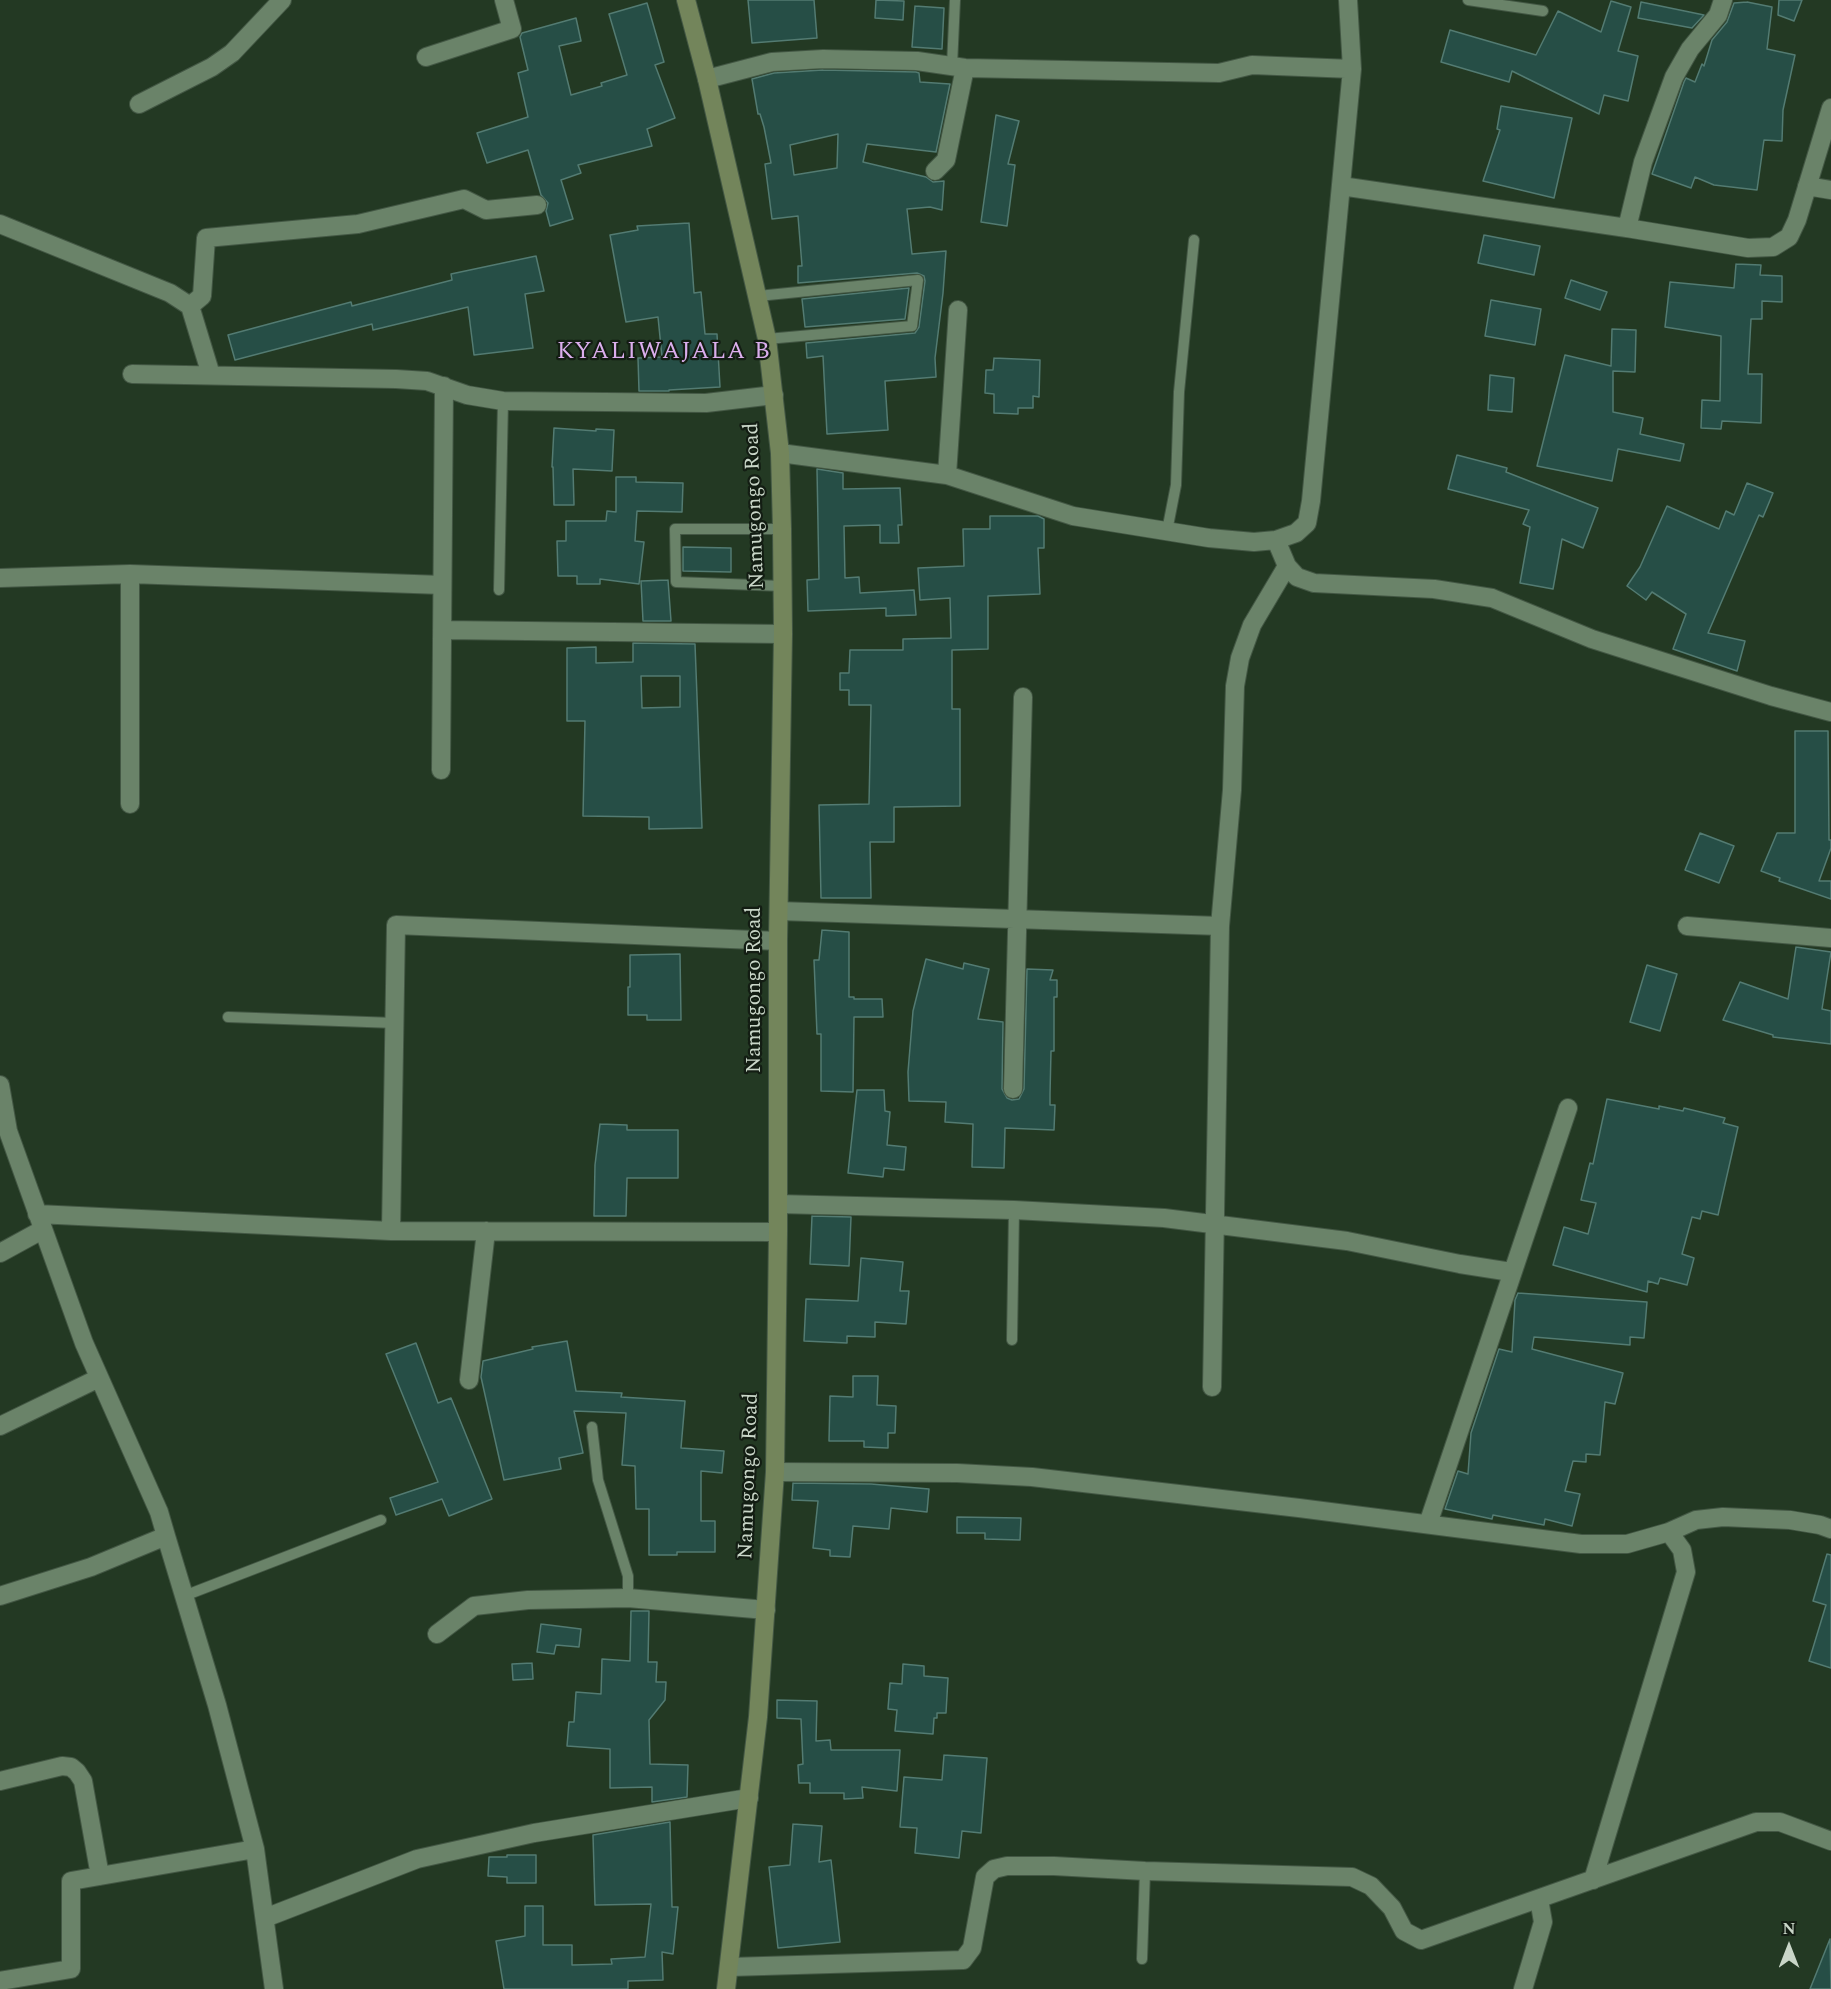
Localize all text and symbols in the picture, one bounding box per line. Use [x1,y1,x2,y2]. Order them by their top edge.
district label: KYALIWAJALA B [557,339,771,367]
street label: Namugongo Road [741,422,771,590]
street label: Namugongo Road [743,907,769,1073]
street label: Namugongo Road [735,1392,765,1560]
north arrow [1759,1917,1819,1977]
text: N [1782,1917,1796,1941]

